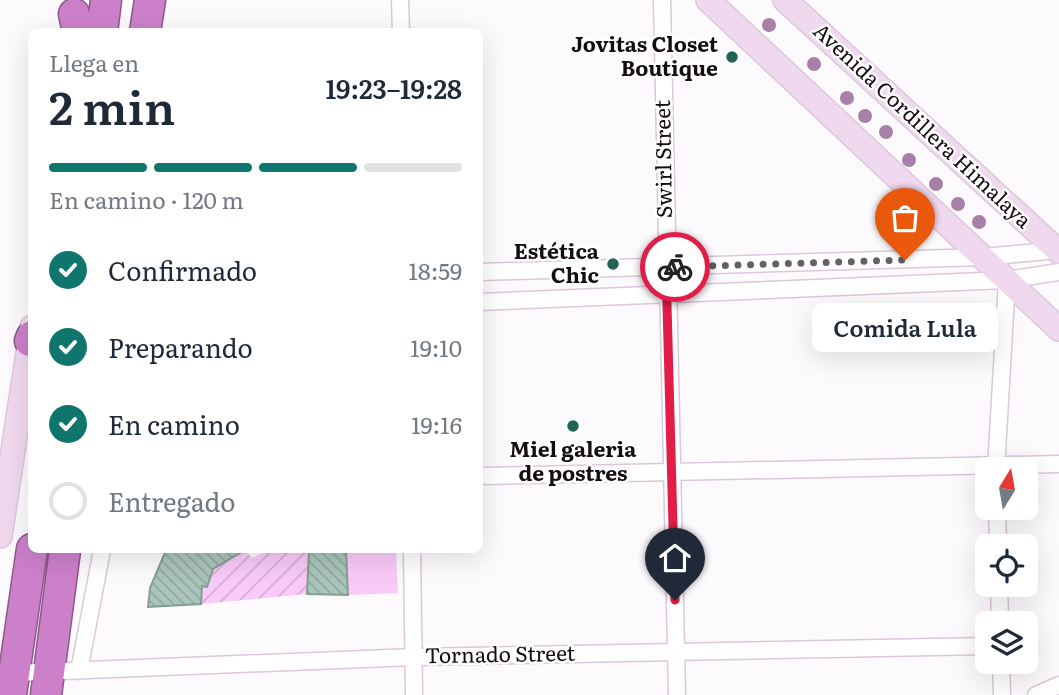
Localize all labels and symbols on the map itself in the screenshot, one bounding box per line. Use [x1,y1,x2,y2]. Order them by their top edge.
street label: Avenida Cordillera Himalaya [808,15,1040,234]
place label: Jovitas Closet Boutique [571,27,719,82]
marker: Jovitas Closet Boutique [724,49,740,65]
street label: Swirl Street [645,99,678,218]
pin [875,188,935,260]
courier [640,232,710,302]
place label: Estética Chic [514,234,600,289]
marker: Estética Chic [605,256,621,272]
callout: Comida Lula [812,302,998,351]
marker: Miel galeria de postres [565,418,581,434]
place label: Miel galeria de postres [510,432,637,487]
north arrow [975,457,1038,520]
pin [645,528,705,600]
street label: Tornado Street [425,636,576,669]

